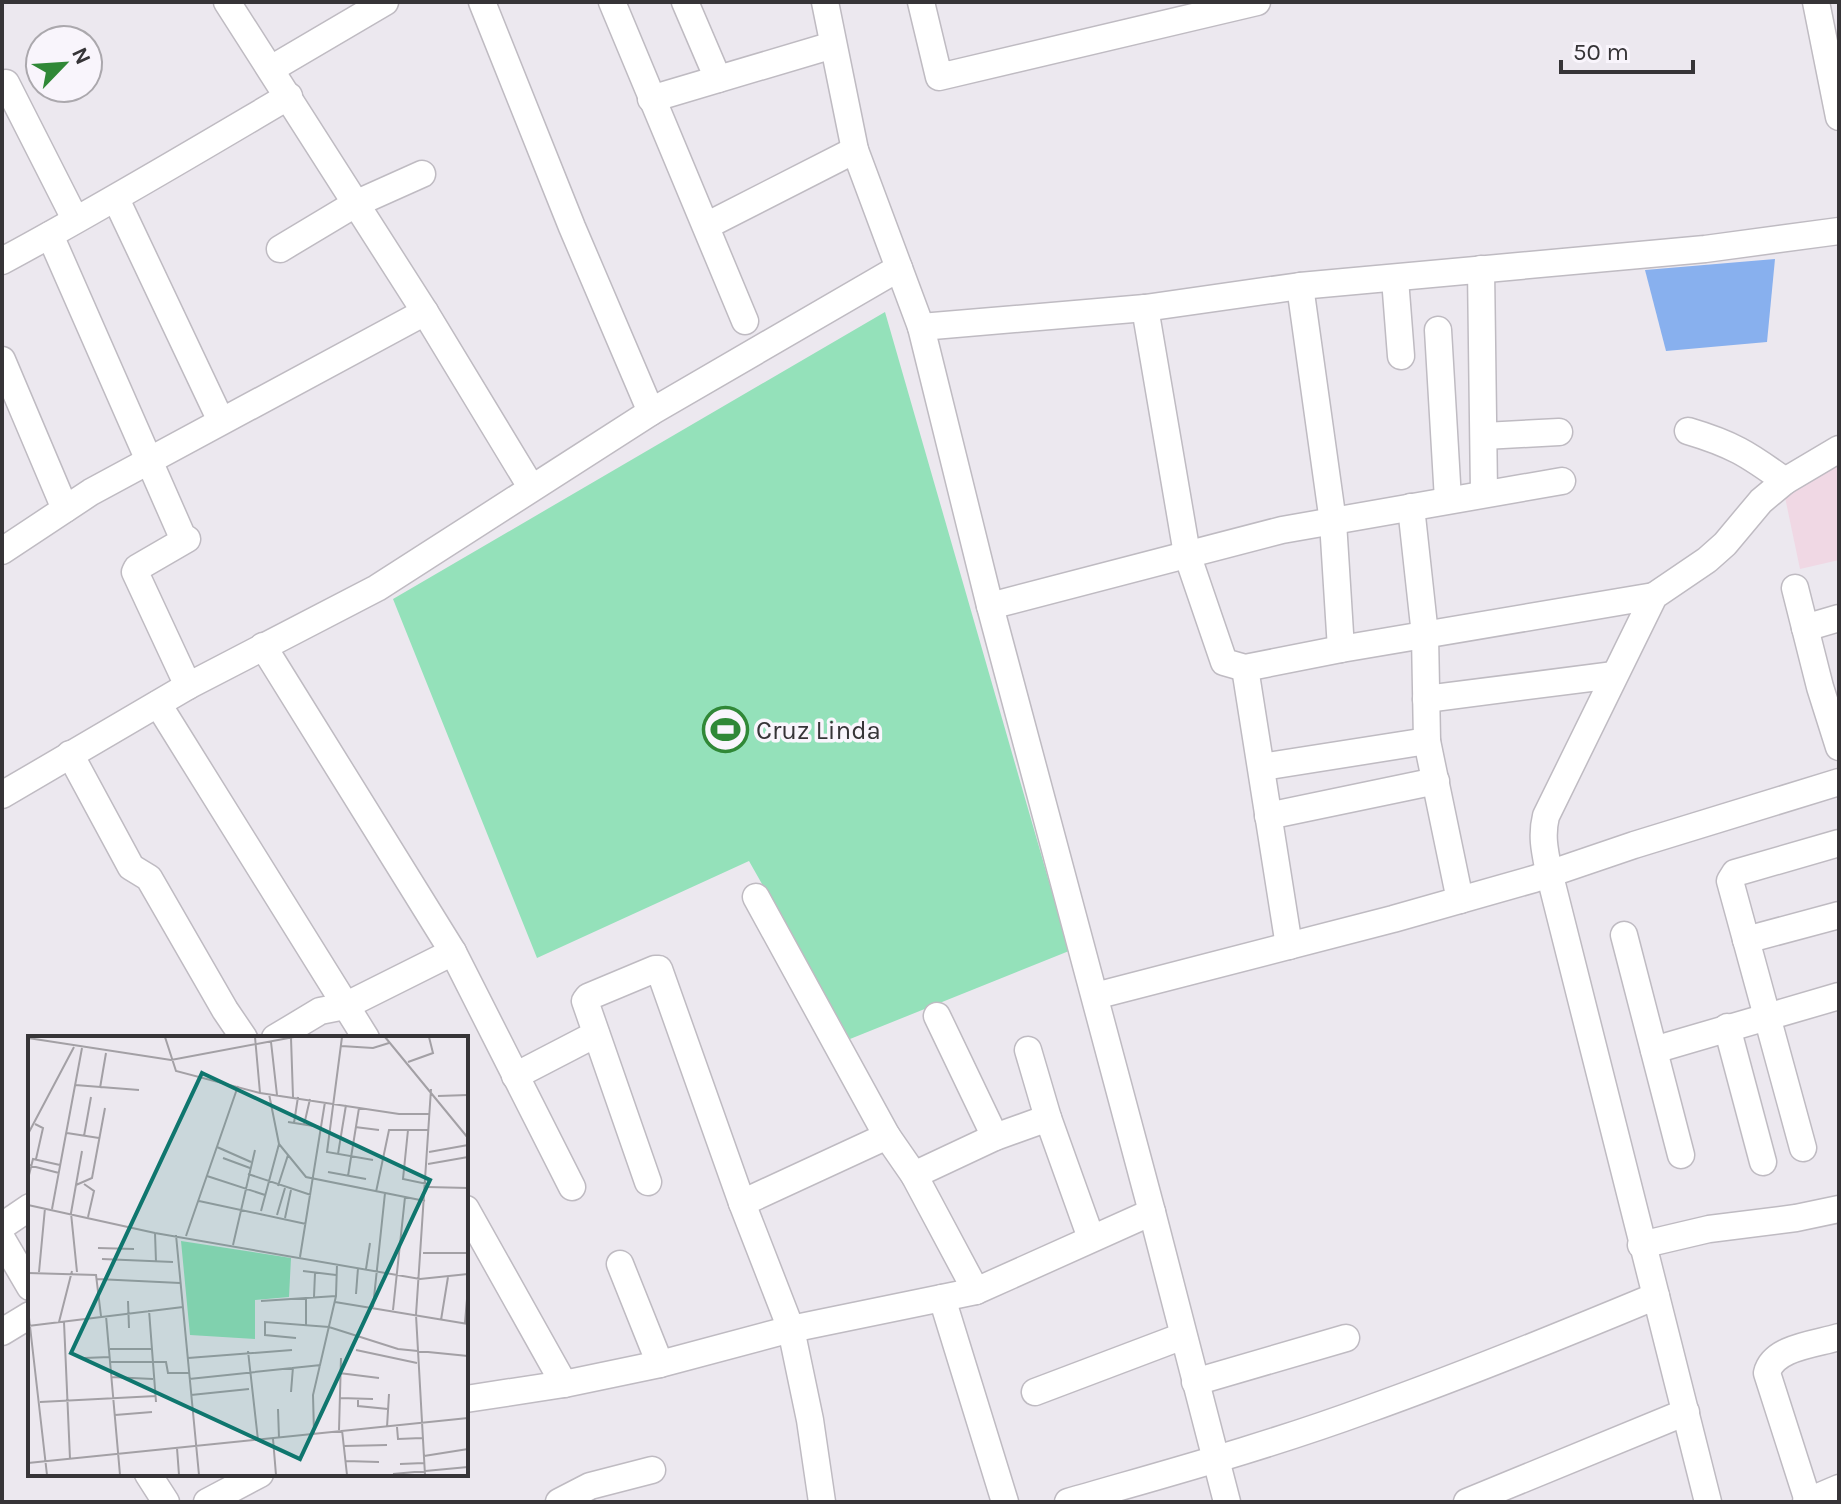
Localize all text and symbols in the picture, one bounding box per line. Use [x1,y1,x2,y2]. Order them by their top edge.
north arrow [24,24,104,104]
scale bar [1561,24,1693,74]
text: 50 m [1573,38,1629,66]
text: N [66,43,96,69]
sports icon: Cruz Linda [701,706,749,754]
place label: Cruz Linda [756,715,881,746]
inset map [28,1036,468,1476]

